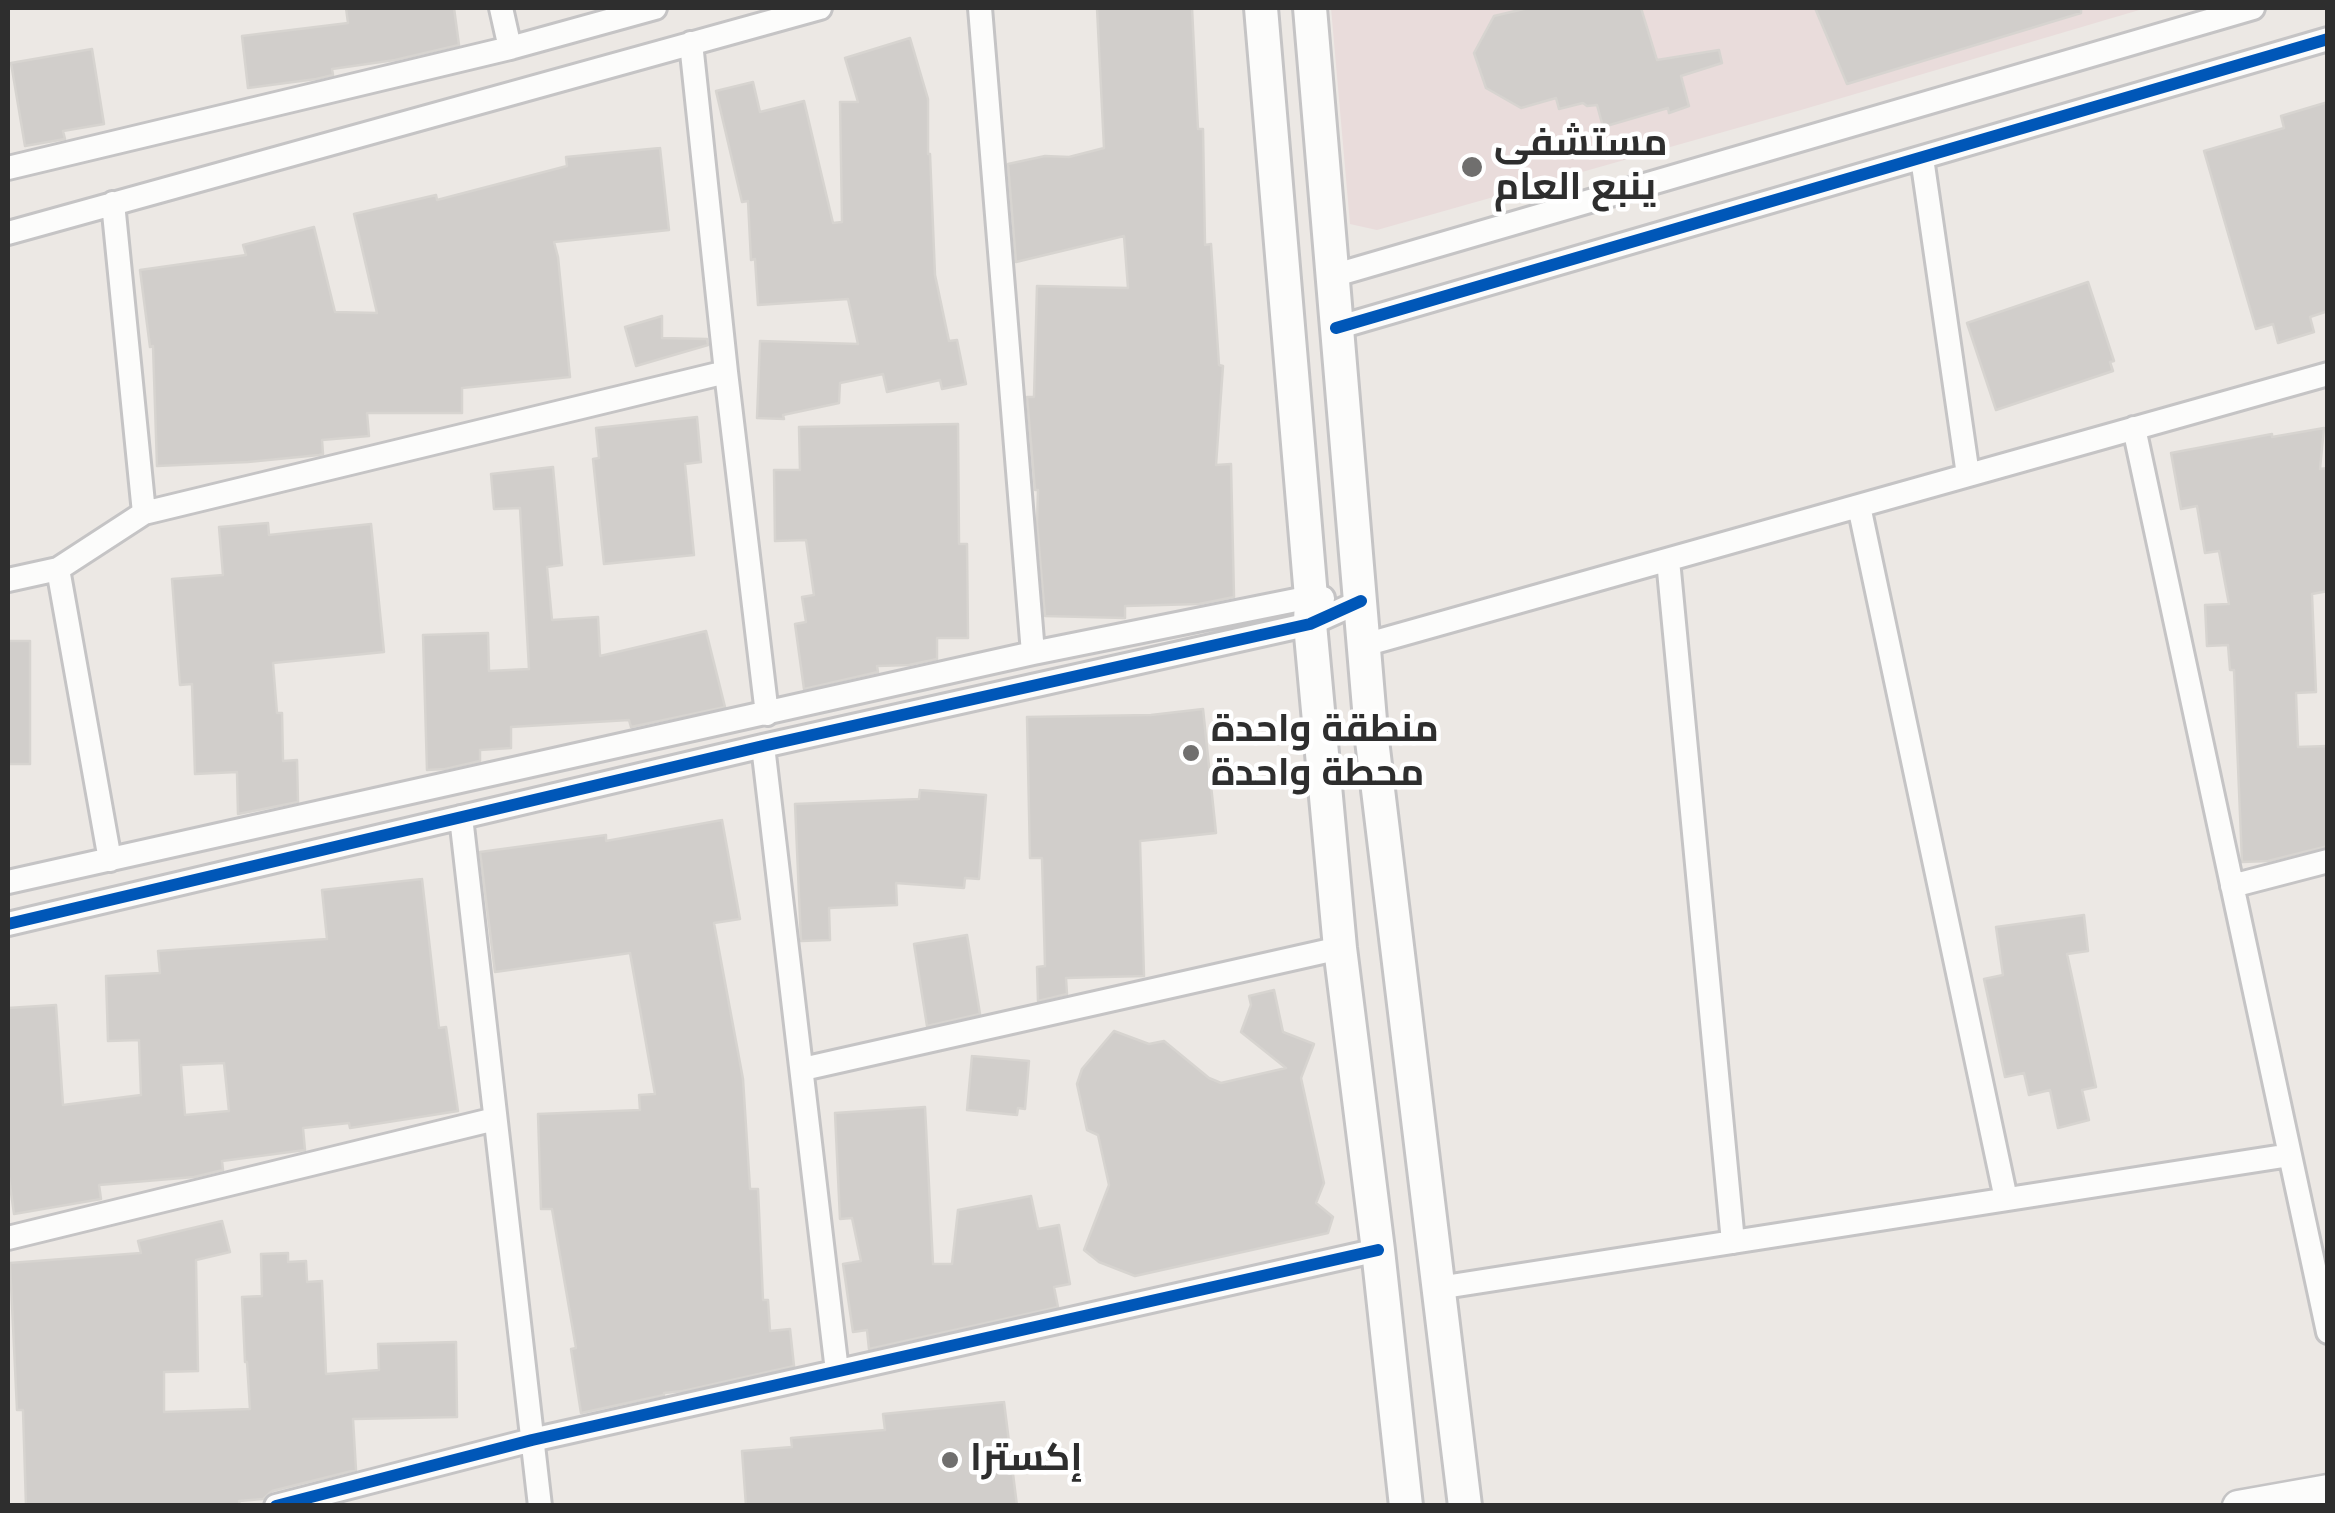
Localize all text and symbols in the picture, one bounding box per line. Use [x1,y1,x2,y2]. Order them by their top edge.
place label: مستشفى ينبع العام [1494,122,1668,212]
marker: مستشفى ينبع العام [1459,154,1485,180]
place label: منطقة واحدة محطة واحدة [1211,708,1439,798]
marker: منطقة واحدة محطة واحدة [1180,742,1202,764]
place label: إكسترا [970,1437,1082,1483]
marker: إكسترا [939,1449,961,1471]

